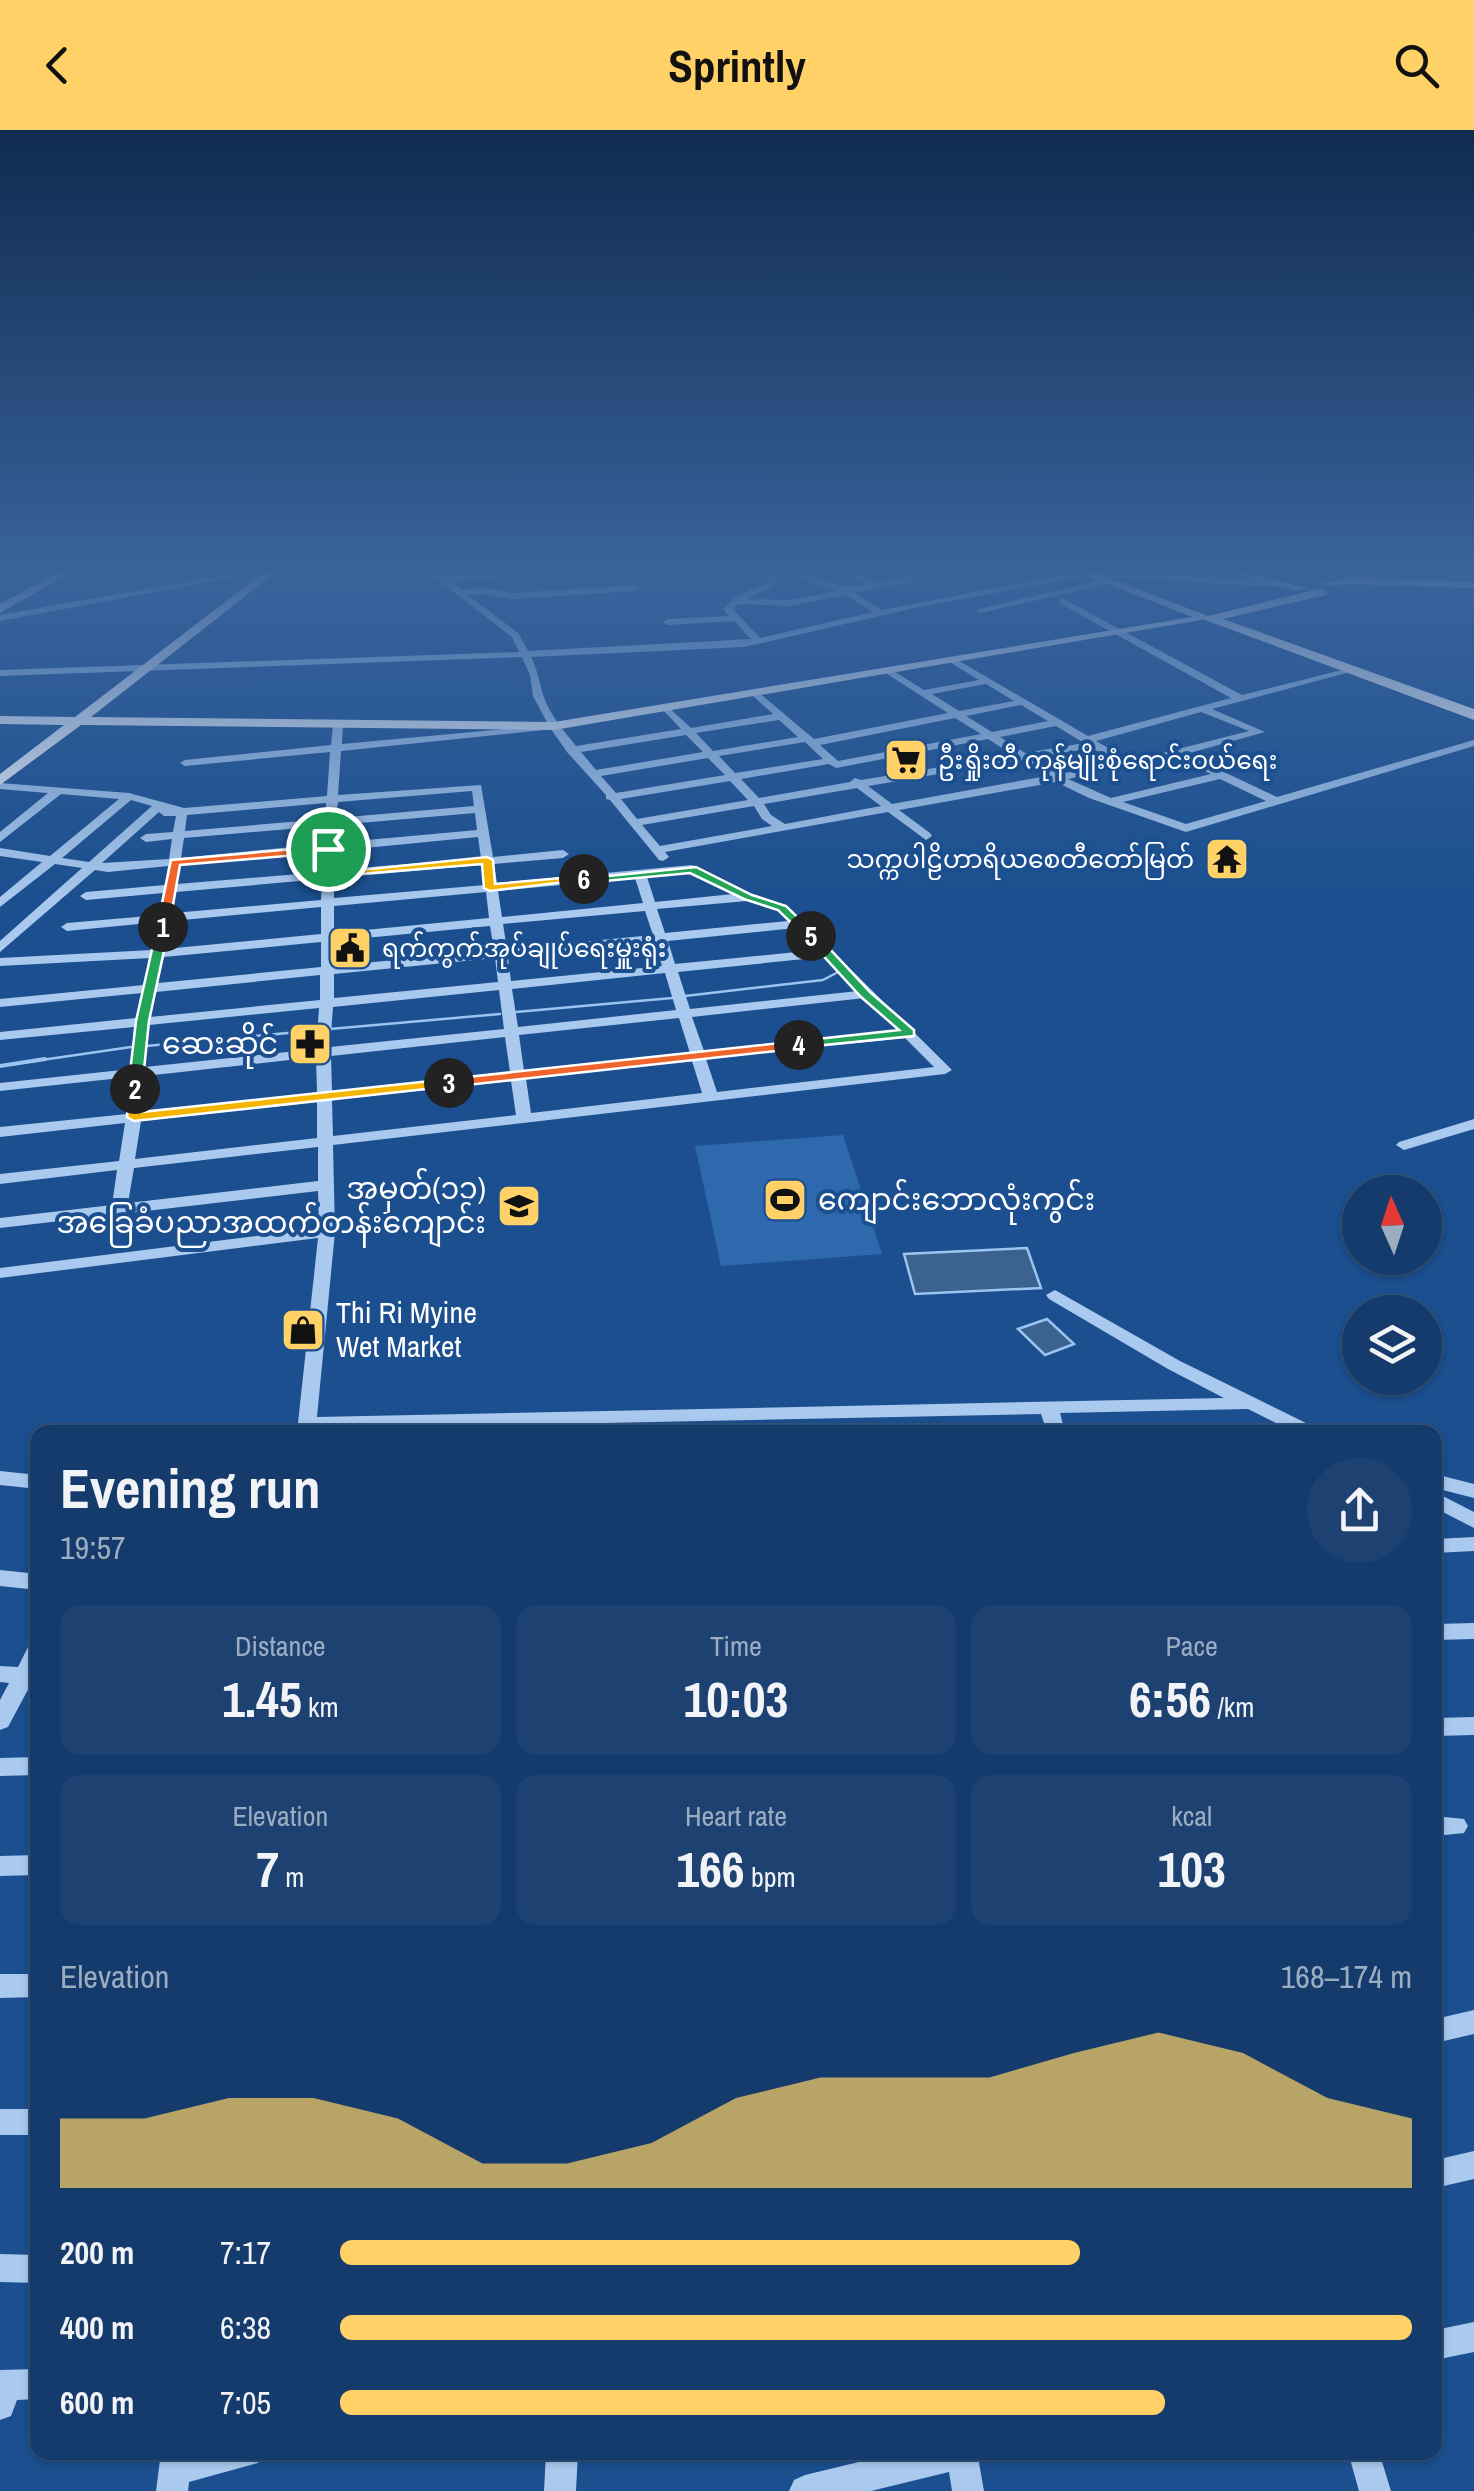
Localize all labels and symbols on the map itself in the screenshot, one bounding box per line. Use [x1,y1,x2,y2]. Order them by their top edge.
supermarket icon: ဦးရှိုးတီ ကုန်မျိုးစုံရောင်းဝယ်ရေး [883,737,929,783]
place label: ဦးရှိုးတီ ကုန်မျိုးစုံရောင်းဝယ်ရေး [938,743,1277,781]
pin [286,807,371,892]
temple icon: သက္ကပါဠိဟာရိယစေတီတော်မြတ် [1204,836,1250,882]
place label: သက္ကပါဠိဟာရိယစေတီတော်မြတ် [847,842,1194,880]
pin: 6 [559,854,609,904]
pin: 1 [138,902,188,952]
pin: 5 [786,911,836,961]
public building icon: ရက်ကွက်အုပ်ချုပ်ရေးမှူးရုံး [327,925,373,971]
place label: ရက်ကွက်အုပ်ချုပ်ရေးမှူးရုံး [382,931,666,969]
pin: 4 [774,1020,824,1070]
pharmacy icon: ဆေးဆိုင် [287,1021,333,1067]
place label: ဆေးဆိုင် [162,1022,278,1069]
pin: 3 [424,1058,474,1108]
pin: 2 [110,1064,160,1114]
place label: အမှတ်(၁၁) အခြေခံပညာအထက်တန်းကျောင်း [57,1167,486,1248]
north arrow [1342,1175,1442,1275]
sports icon: ကျောင်းဘောလုံးကွင်း [762,1177,808,1223]
place label: ကျောင်းဘောလုံးကွင်း [818,1178,1095,1225]
school or university icon: အမှတ်(၁၁) အခြေခံပညာအထက်တန်းကျောင်း [496,1183,542,1229]
place label: Thi Ri Myine Wet Market [336,1292,477,1366]
shop icon: Thi Ri Myine Wet Market [280,1307,326,1353]

